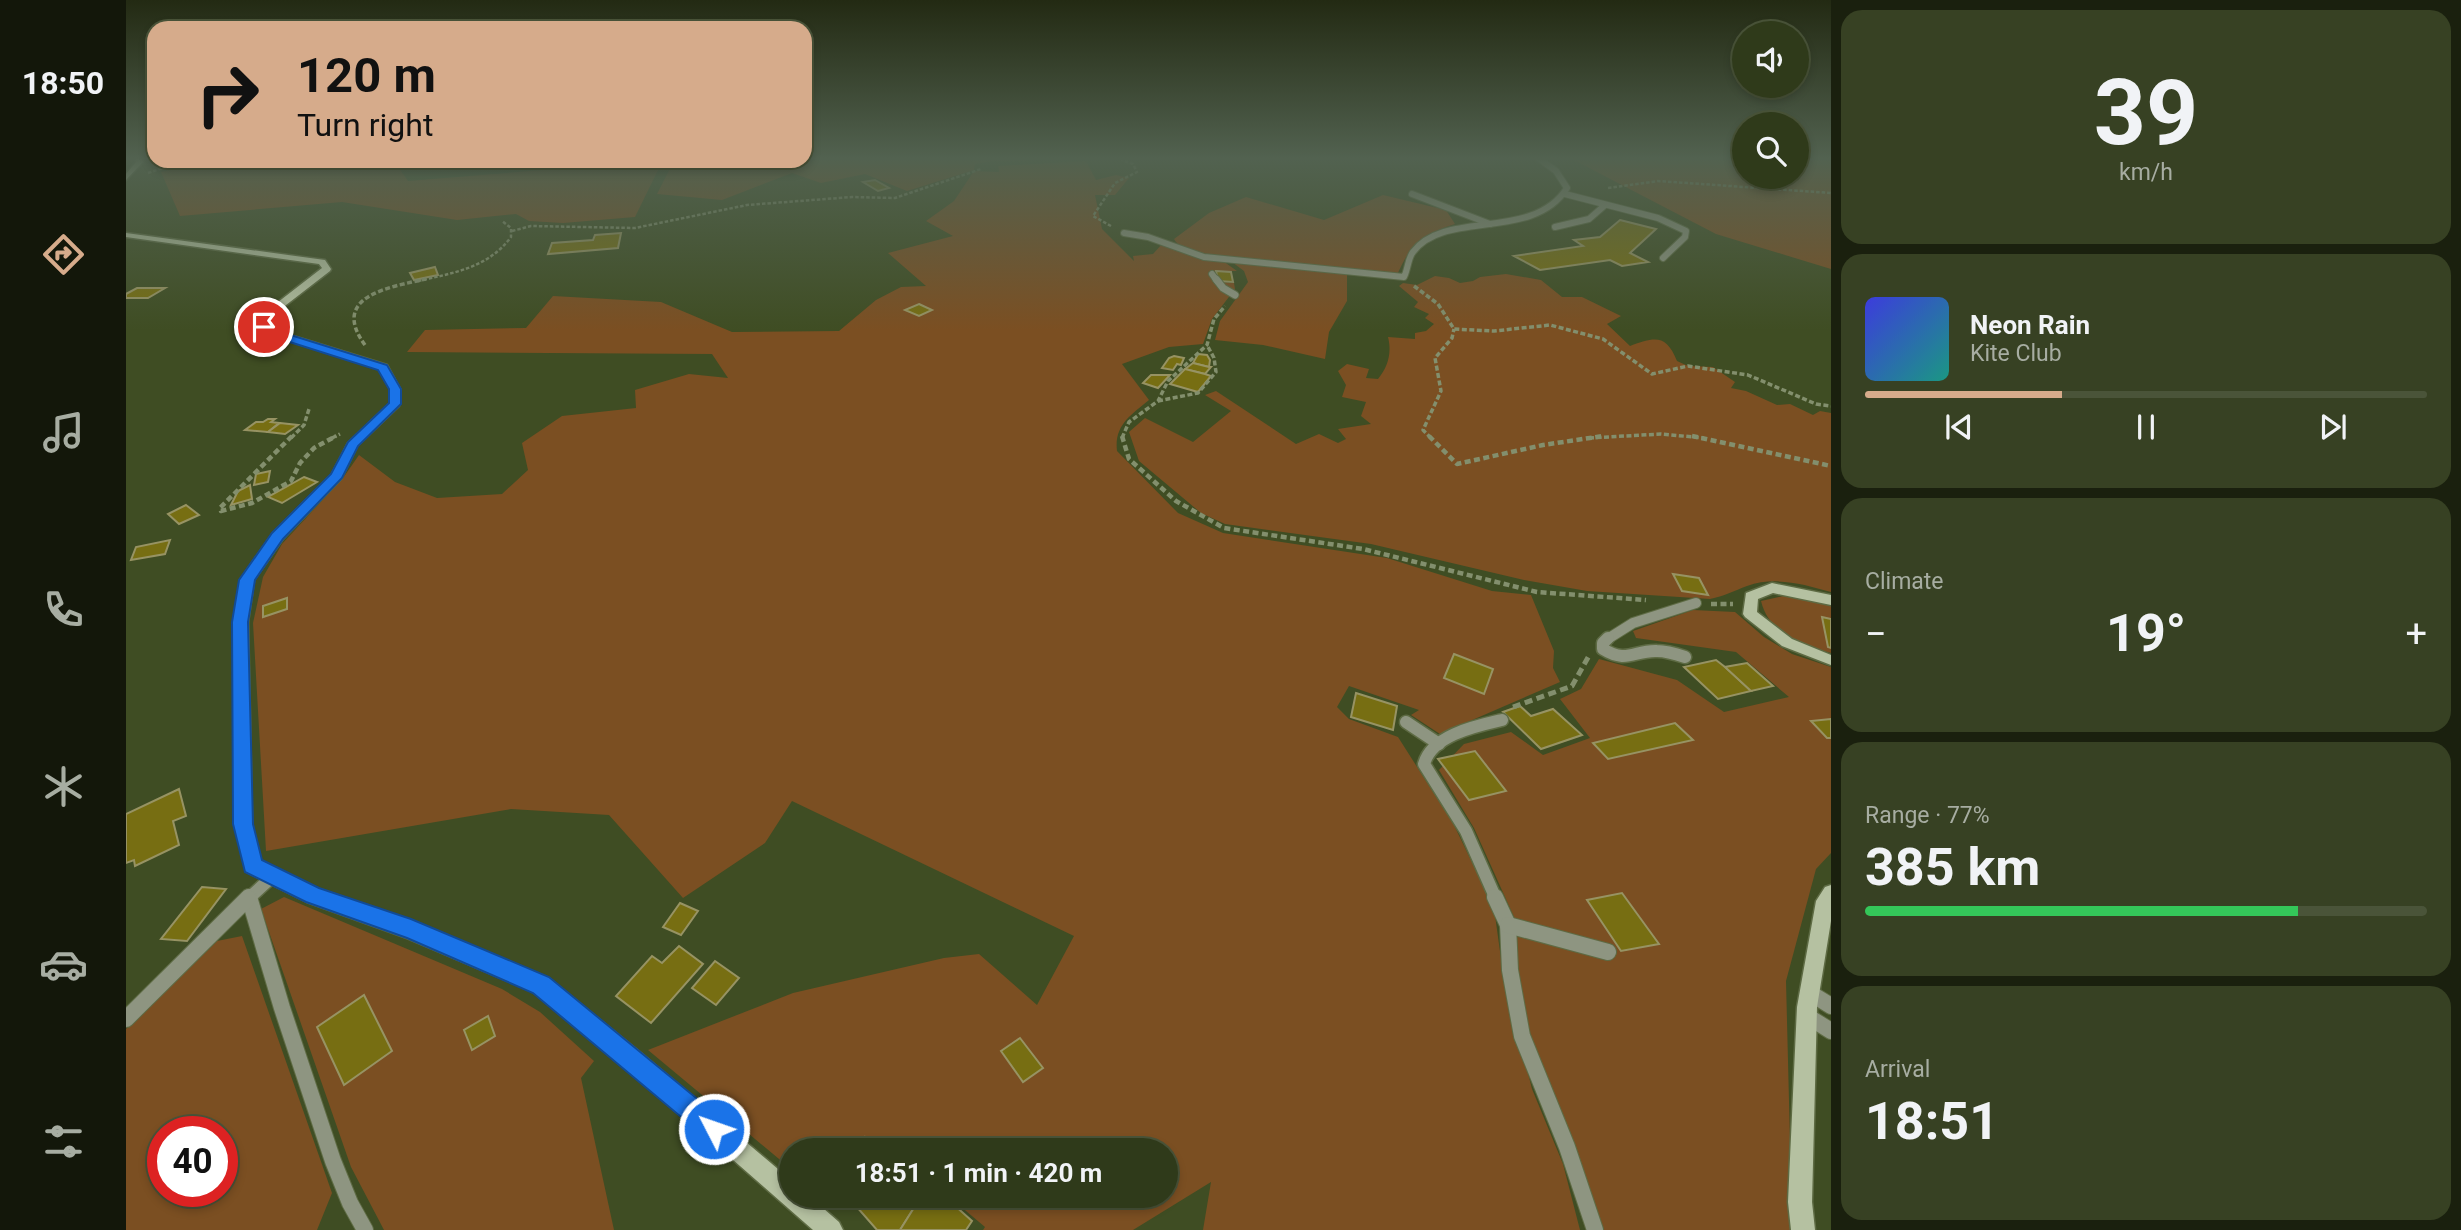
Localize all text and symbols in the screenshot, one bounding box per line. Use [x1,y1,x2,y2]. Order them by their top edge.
map controls [1732,21,1809,189]
button: sound [1732,21,1809,98]
text: 120 m [297,47,436,104]
icon: right [182,49,273,140]
text: 39 [2094,60,2198,166]
text: 18:50 [22,64,104,102]
text: Turn right [297,106,433,144]
button: search [1732,112,1809,189]
text: km/h [2119,159,2173,186]
icon: directions [39,230,88,279]
pin [234,297,294,357]
icon: arrive [245,308,283,346]
text: Neon Rain [1970,310,2090,340]
text: Kite Club [1970,340,2062,367]
icon: music [39,408,88,457]
icon: previous [1940,408,1978,446]
icon: pause [2127,408,2165,446]
icon: next [2314,408,2352,446]
text: Climate [1865,568,1944,595]
icon: phone [39,585,88,634]
text: 19° [2106,603,2186,664]
text: − [1865,612,1887,656]
text: + [2405,612,2427,656]
icon: climate [39,762,88,811]
text: Range · 77% [1865,802,1990,829]
text: 385 km [1865,837,2040,898]
icon: car [39,940,88,989]
text: Arrival [1865,1056,1930,1083]
text: 18:51 [1865,1091,1999,1152]
position arrow [677,1092,751,1166]
speed limit sign: 40 [147,1116,238,1207]
icon: filters [39,1117,88,1166]
text: 18:51 · 1 min · 420 m [855,1158,1102,1188]

